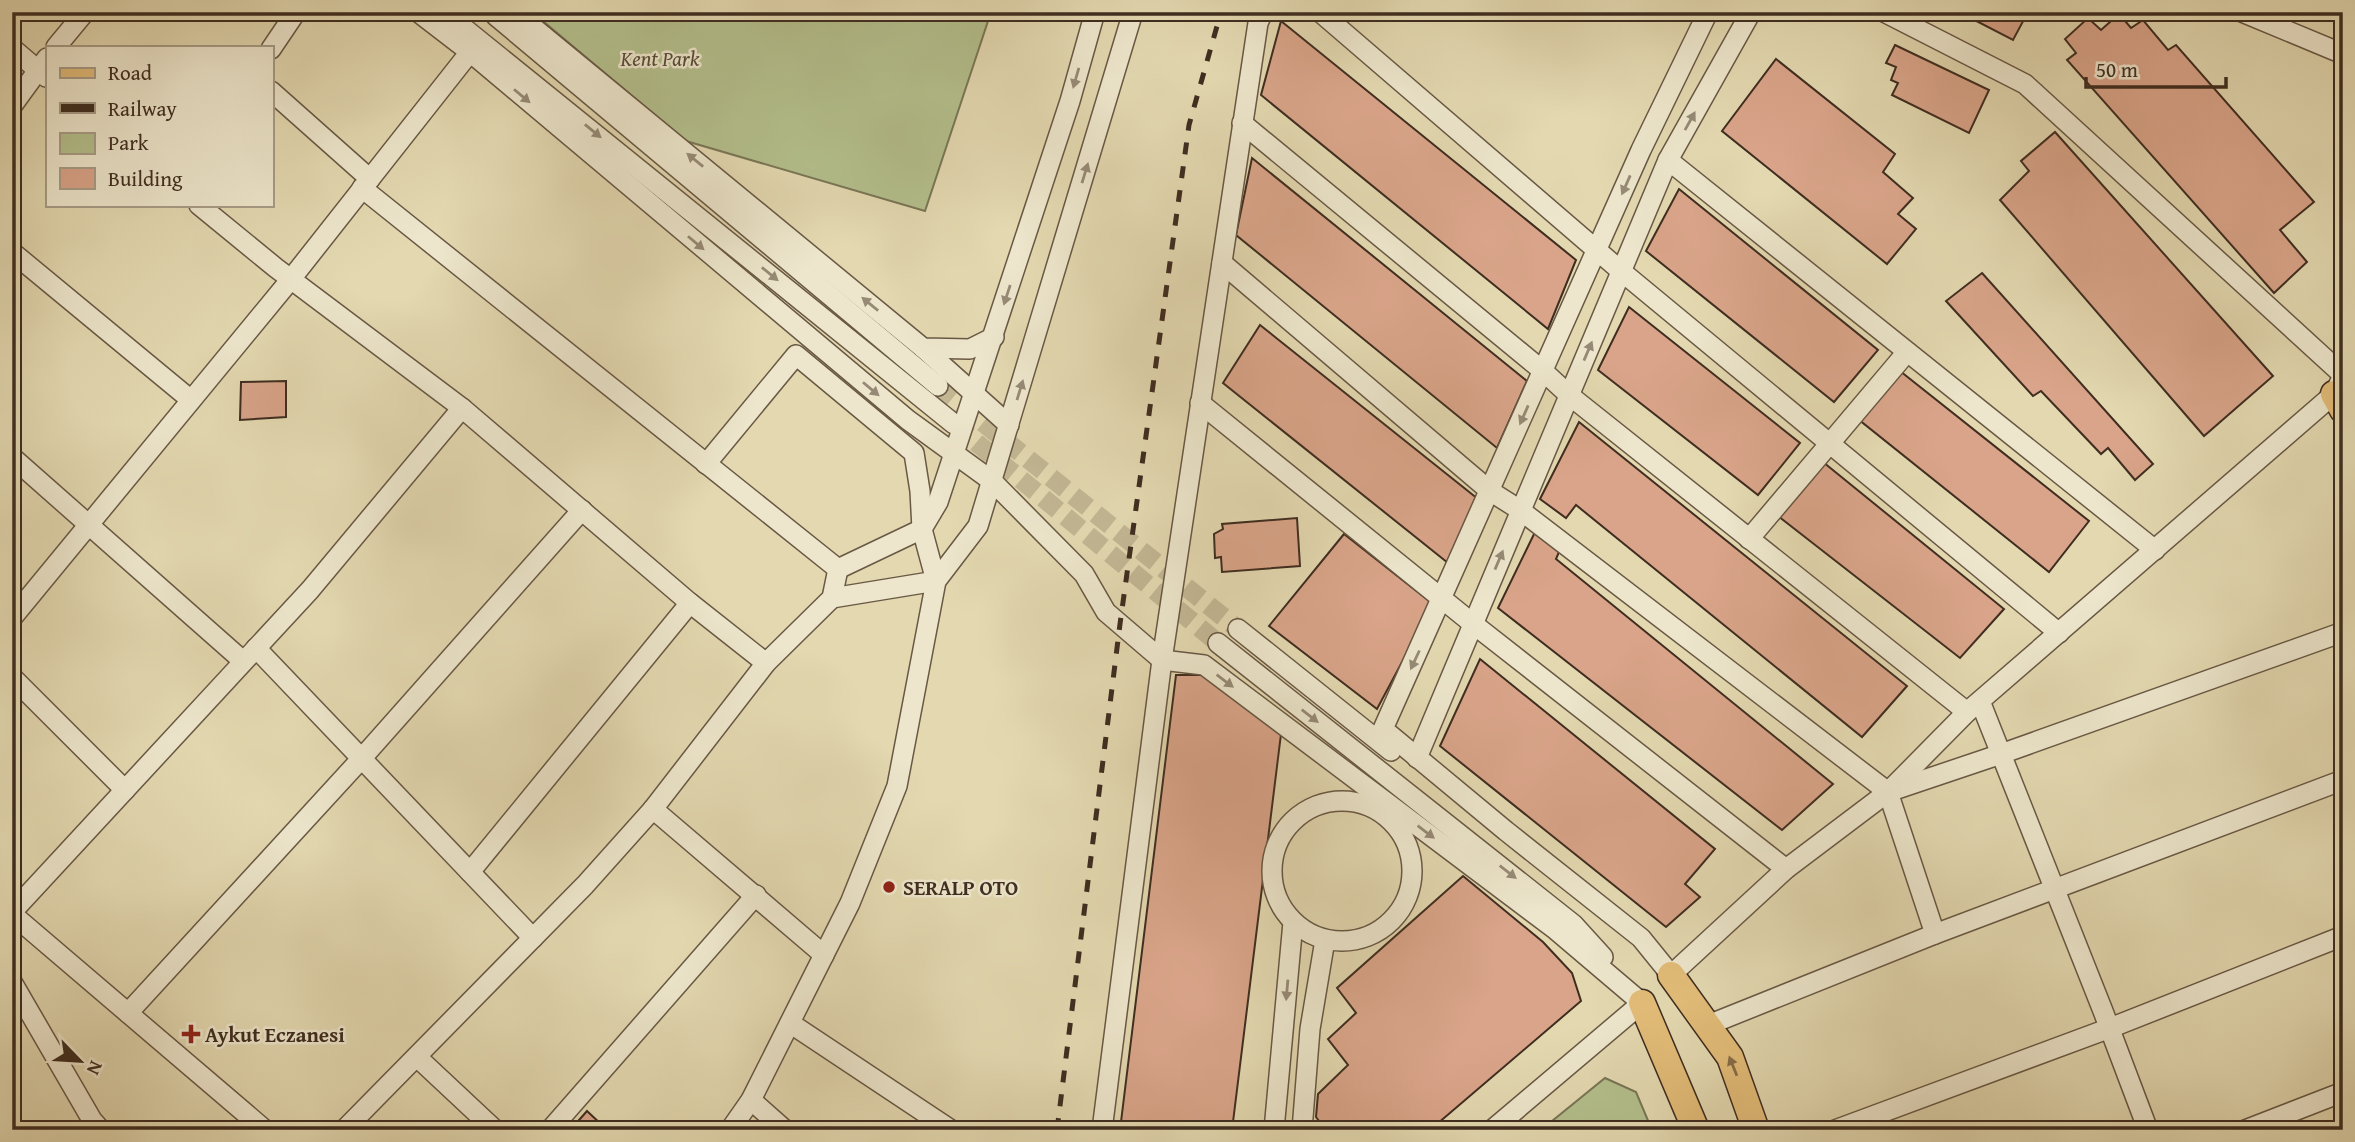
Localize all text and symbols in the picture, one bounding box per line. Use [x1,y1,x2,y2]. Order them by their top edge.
park label: Kent Park [620,43,700,74]
legend [46,46,273,206]
scale bar [2086,46,2226,90]
text: 50 m [2096,54,2138,85]
text: Road [108,57,153,88]
one-way arrow [1071,68,1081,89]
one-way arrow [513,89,531,104]
text: Railway [108,93,177,124]
one-way arrow [1684,111,1696,131]
one-way arrow [583,124,601,139]
text: Park [108,127,149,158]
one-way arrow [686,153,703,168]
one-way arrow [1081,162,1091,183]
text: Building [108,163,183,194]
one-way arrow [1620,174,1631,195]
one-way arrow [688,235,705,250]
one-way arrow [762,266,779,281]
one-way arrow [1002,284,1012,305]
one-way arrow [862,297,879,312]
one-way arrow [1582,340,1593,361]
one-way arrow [1015,380,1025,401]
one-way arrow [862,381,879,396]
one-way arrow [1518,405,1530,425]
one-way arrow [1494,550,1505,571]
one-way arrow [1409,650,1421,670]
one-way arrow [1216,673,1234,687]
one-way arrow [1301,708,1318,723]
one-way arrow [1417,825,1435,839]
one-way arrow [1498,865,1516,880]
place label: SERALP OTO [903,872,1018,903]
marker: SERALP OTO [881,879,897,895]
one-way arrow [1281,979,1292,1001]
place label: Aykut Eczanesi [205,1019,345,1050]
north arrow [46,1026,116,1096]
marker: Aykut Eczanesi [183,1026,199,1042]
one-way arrow [1727,1055,1738,1076]
text: N [80,1057,111,1080]

